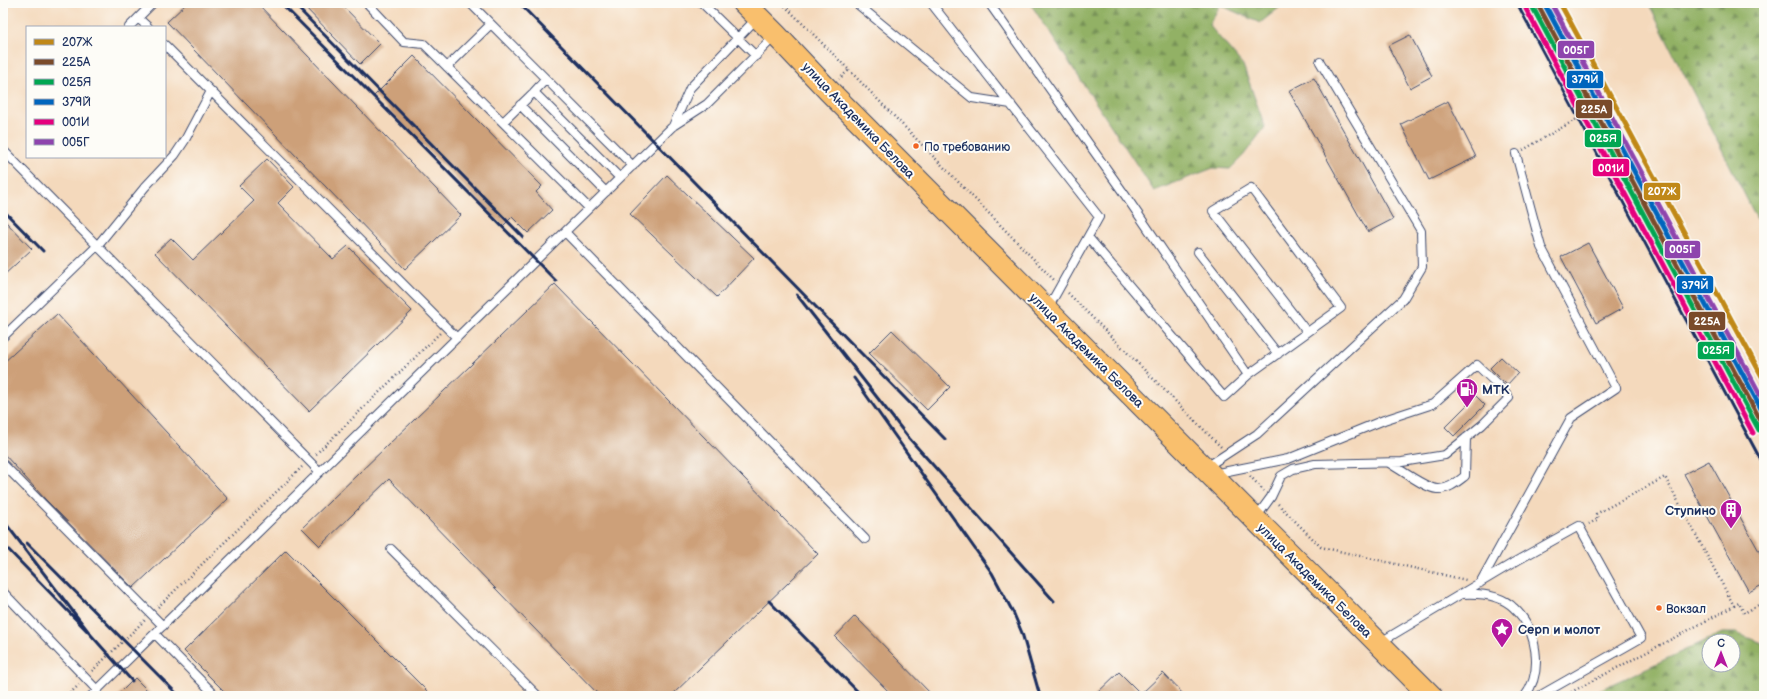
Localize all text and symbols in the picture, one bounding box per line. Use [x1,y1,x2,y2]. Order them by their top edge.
legend [26,26,166,158]
text: 207Ж [62,35,93,50]
line badge: 005Г [1557,40,1595,59]
text: 005Г [1563,44,1590,57]
text: 225А [62,55,91,70]
street label: улица Академика Белова [799,59,918,182]
line badge: 379Й [1566,70,1604,89]
text: 379Й [1571,72,1599,86]
text: 025Я [62,75,91,90]
text: 379Й [62,95,91,110]
line badge: 225А [1575,99,1613,119]
text: 225А [1581,103,1607,116]
text: 001И [62,115,90,130]
line badge: 025Я [1584,129,1622,148]
text: 025Я [1589,132,1617,145]
text: 005Г [62,135,90,150]
place label: По требованию [924,140,1010,155]
marker: По требованию [911,141,921,151]
line badge: 001И [1592,158,1630,177]
text: 001И [1598,162,1624,175]
line badge: 207Ж [1643,182,1681,201]
text: 207Ж [1647,185,1677,198]
line badge: 005Г [1664,240,1701,259]
text: 005Г [1669,243,1696,256]
line badge: 379Й [1676,275,1714,294]
text: 379Й [1681,278,1709,292]
street label: улица Академика Белова [1026,290,1147,412]
line badge: 225А [1688,311,1726,331]
text: 225А [1694,315,1720,328]
line badge: 025Я [1697,341,1735,360]
text: 025Я [1702,344,1730,357]
fuel station icon: МТК [1454,376,1480,409]
place label: МТК [1482,382,1510,398]
building icon: Ступино [1718,497,1744,530]
place label: Ступино [1665,503,1716,519]
street label: улица Академика Белова [1254,520,1375,642]
place label: Вокзал [1666,602,1706,617]
marker: Вокзал [1654,603,1664,613]
place icon: Серп и молот [1489,616,1515,649]
place label: Серп и молот [1518,622,1601,638]
north arrow [1701,633,1741,673]
text: С [1717,637,1725,650]

